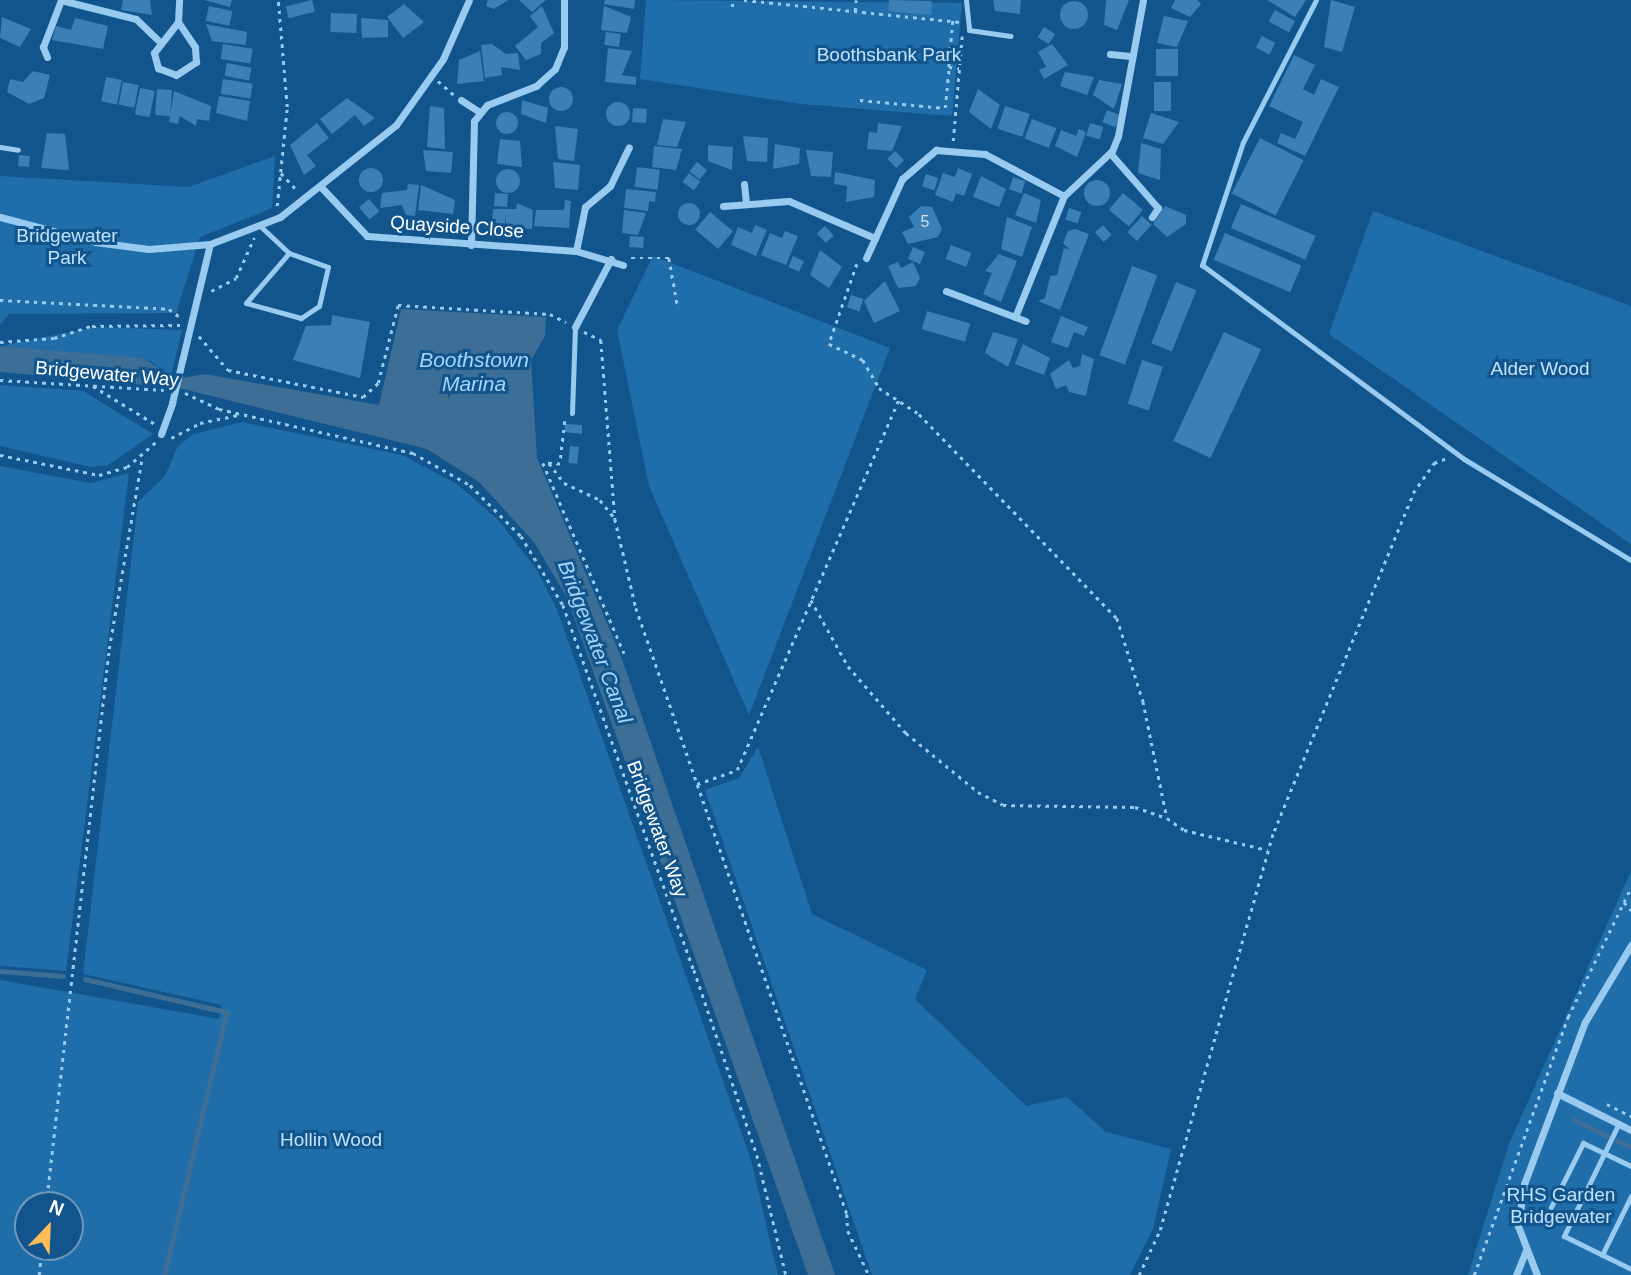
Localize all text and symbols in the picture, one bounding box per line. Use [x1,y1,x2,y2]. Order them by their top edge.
park label: Boothsbank Park [817,44,961,66]
street label: Quayside Close [389,211,525,243]
house number: 5 [921,212,929,232]
park label: Bridgewater Park [16,225,118,269]
water label: Boothstown Marina [419,347,529,397]
street label: Bridgewater Way [34,356,180,392]
park label: Alder Wood [1491,358,1589,380]
water label: Bridgewater Canal [552,557,638,727]
street label: Bridgewater Way [622,757,692,901]
park label: Hollin Wood [280,1129,382,1151]
park label: RHS Garden Bridgewater [1507,1184,1615,1228]
north arrow [14,1191,84,1261]
text: N [46,1196,67,1220]

